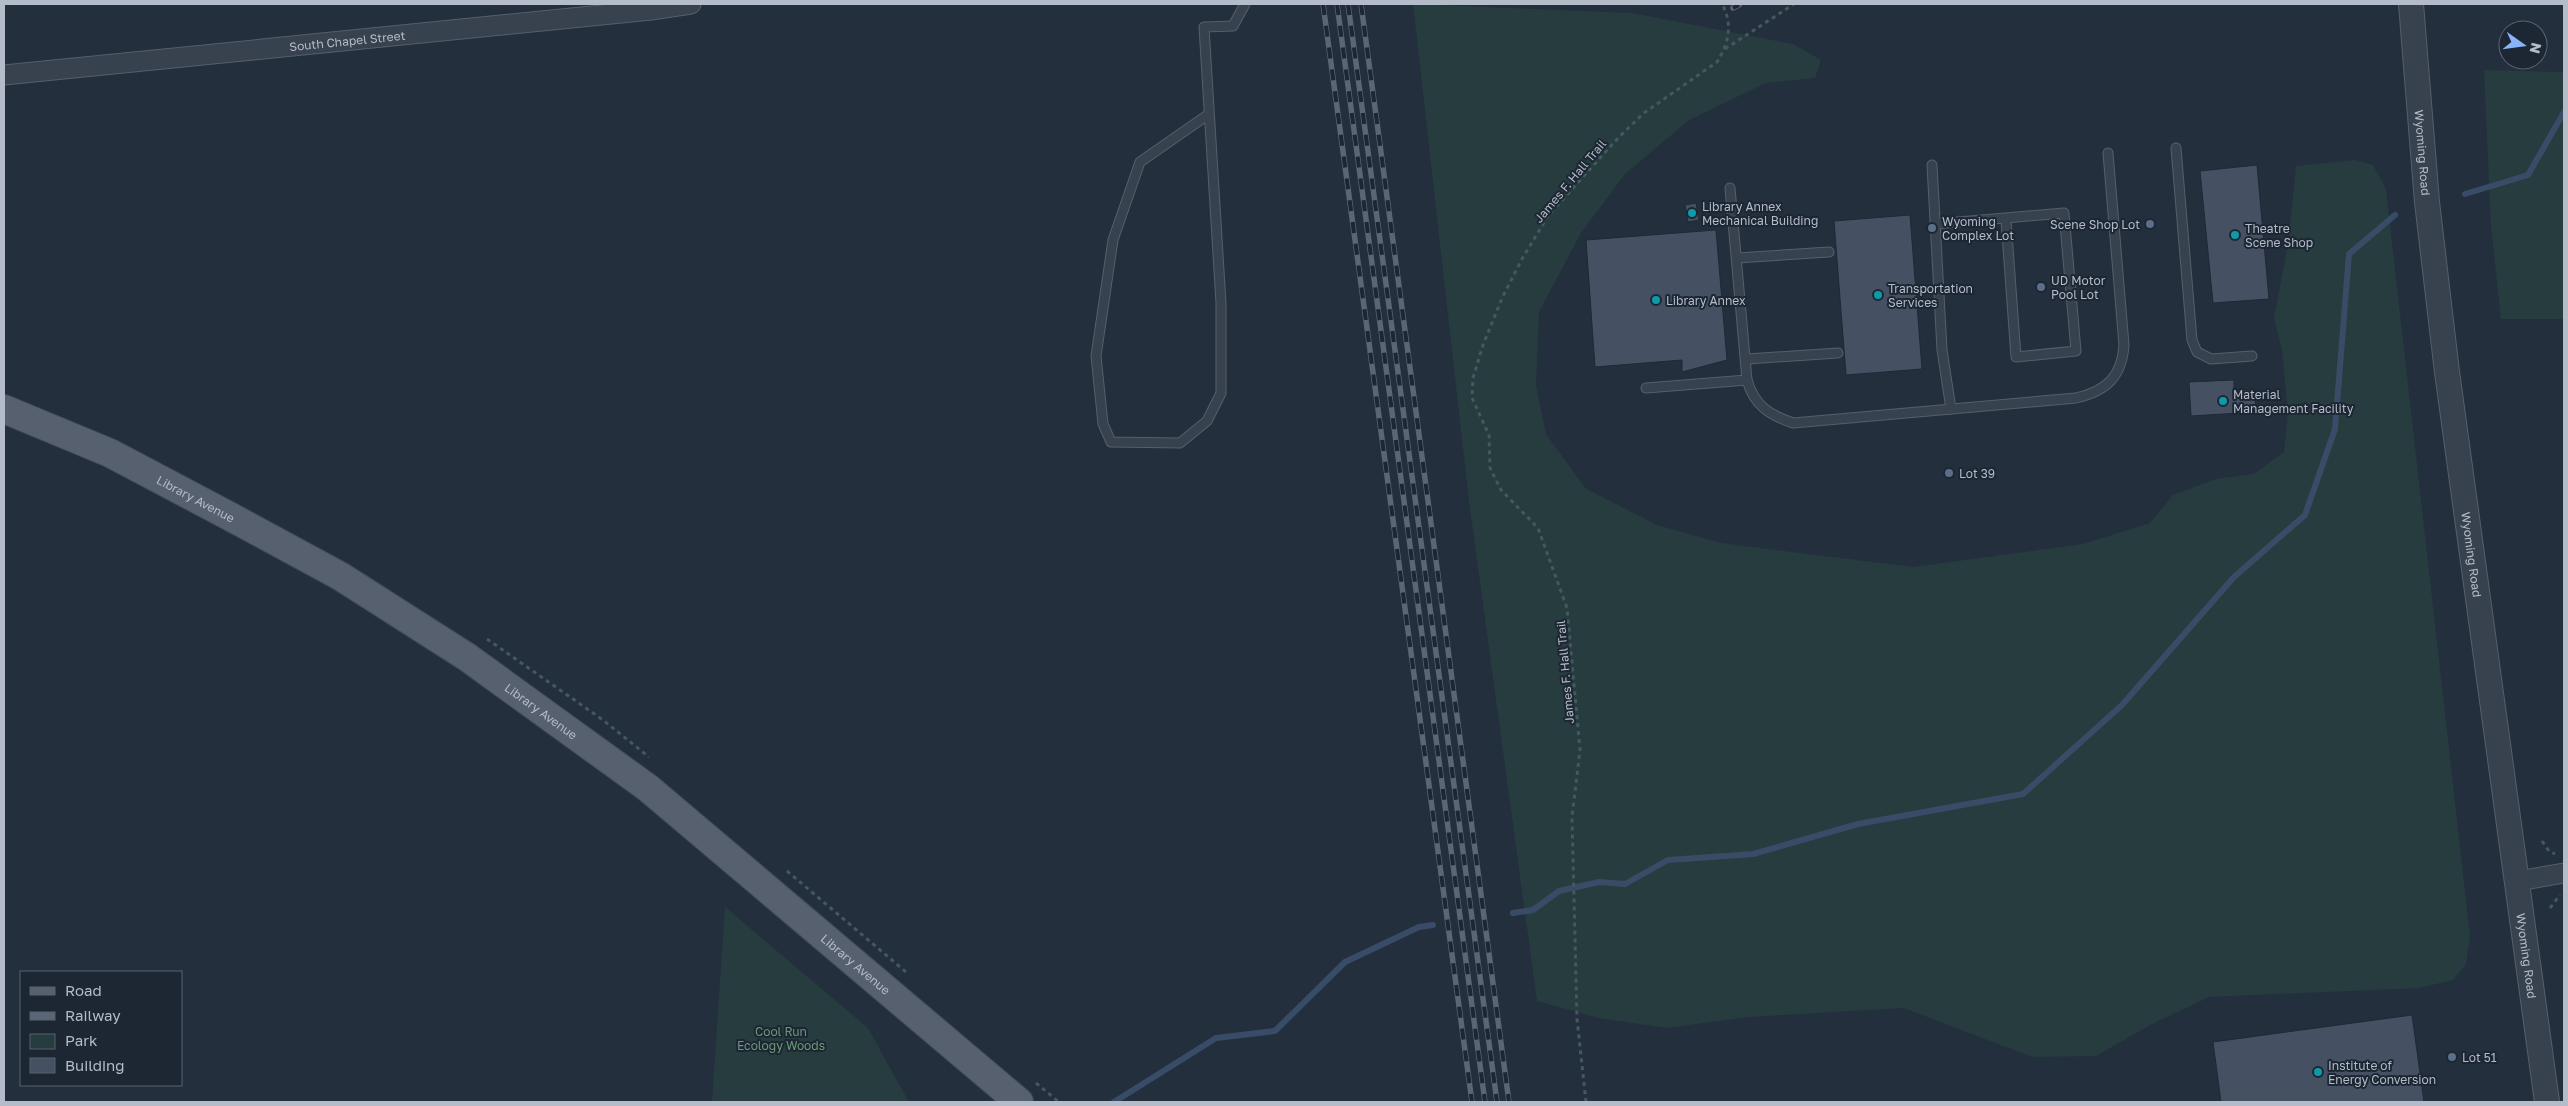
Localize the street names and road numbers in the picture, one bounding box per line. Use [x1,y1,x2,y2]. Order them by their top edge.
street label: South Chapel Street [289,27,406,54]
street label: Wyoming Road [2412,109,2434,196]
street label: James F. Hall Trail [1531,136,1609,226]
street label: Library Avenue [154,472,237,525]
street label: Wyoming Road [2459,511,2485,598]
street label: James F. Hall Trail [1553,619,1577,724]
street label: Library Avenue [502,680,581,742]
street label: Wyoming Road [2514,912,2540,999]
street label: Library Avenue [818,930,894,997]

